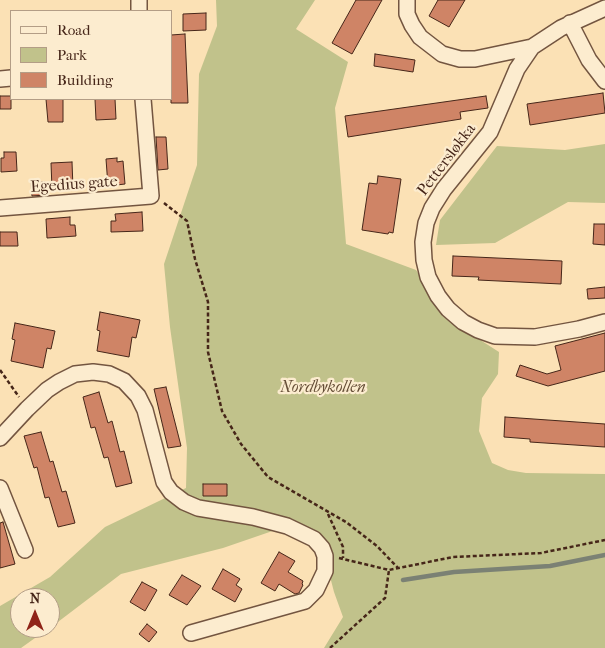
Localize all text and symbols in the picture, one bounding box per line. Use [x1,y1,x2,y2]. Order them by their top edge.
legend [10,10,172,100]
text: Road [57,21,90,39]
text: Park [57,46,87,64]
text: Building [57,71,113,89]
street label: Pettersløkka [414,120,480,200]
street label: Egedius gate [30,172,118,198]
park label: Nordbykollen [280,378,366,398]
north arrow [10,588,60,638]
text: N [30,590,40,607]

